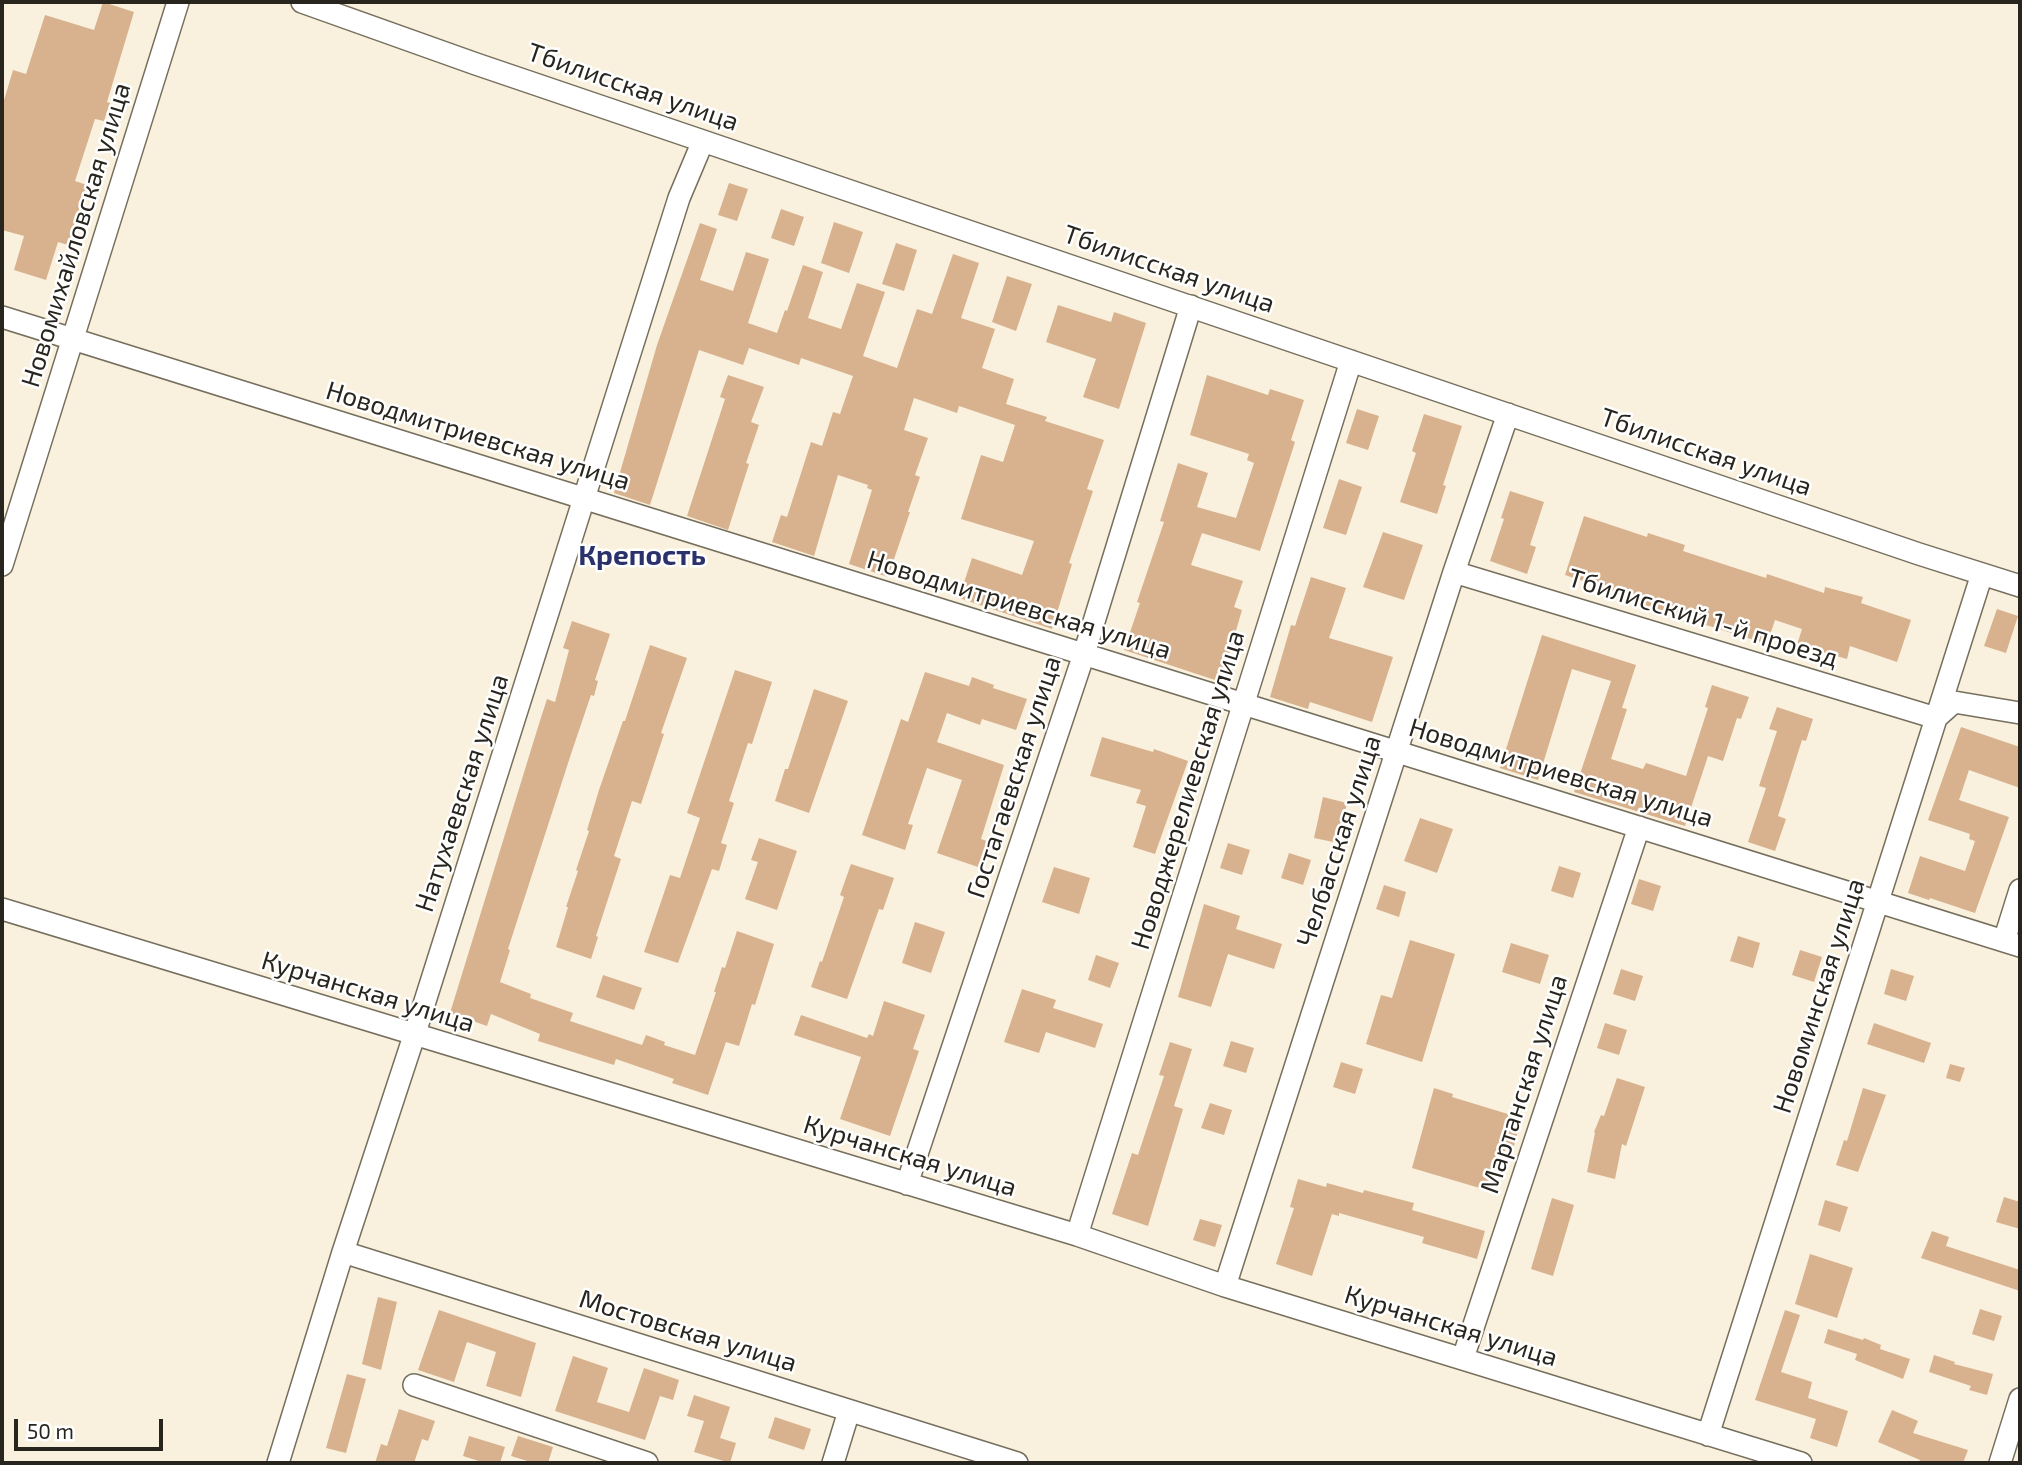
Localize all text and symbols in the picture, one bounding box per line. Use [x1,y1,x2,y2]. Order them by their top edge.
street label: Тбилисская улица [523,36,743,138]
street label: Новомихайловская улица [15,79,137,391]
street label: Тбилисская улица [1059,218,1279,320]
street label: Новодмитриевская улица [322,375,634,497]
street label: Тбилисская улица [1596,401,1816,503]
district label: Крепость [578,539,706,573]
street label: Новодмитриевская улица [863,544,1175,666]
street label: Тбилисский 1-й проезд [1564,562,1842,674]
street label: Новоджерелиевская улица [1125,627,1251,953]
street label: Гостагаевская улица [960,652,1068,902]
street label: Натухаевская улица [409,670,515,916]
street label: Новодмитриевская улица [1405,712,1717,834]
street label: Челбасская улица [1290,731,1388,951]
street label: Новоминская улица [1766,875,1872,1117]
street label: Курчанская улица [258,945,478,1039]
street label: Мартанская улица [1474,971,1574,1197]
street label: Курчанская улица [800,1109,1020,1203]
street label: Курчанская улица [1341,1279,1561,1373]
street label: Мостовская улица [575,1283,801,1379]
scale bar [18,1406,166,1450]
text: 50 m [27,1418,74,1443]

